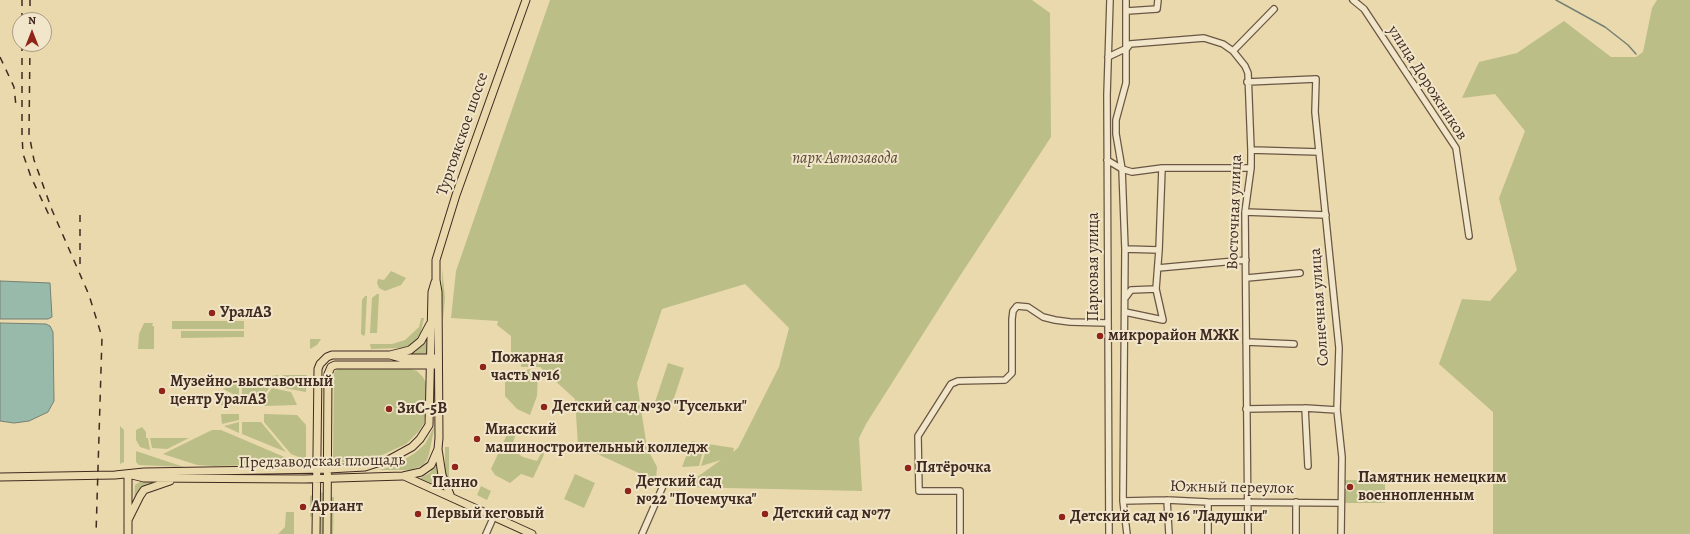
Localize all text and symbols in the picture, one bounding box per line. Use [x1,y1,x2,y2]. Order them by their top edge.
north arrow [12,12,52,52]
text: N [28,13,36,28]
street label: улица Дорожников [1383,22,1471,144]
street label: Тургоякское шоссе [433,70,493,198]
park label: парк Автозавода [792,149,898,169]
street label: Восточная улица [1223,154,1247,270]
street label: Парковая улица [1084,212,1104,322]
street label: Солнечная улица [1306,247,1334,367]
place label: УралАЗ [220,303,272,323]
marker: УралАЗ [207,308,217,318]
place label: микрорайон МЖК [1108,326,1239,346]
marker: микрорайон МЖК [1095,331,1105,341]
place label: Пожарная часть №16 [491,348,563,386]
marker: Пожарная часть №16 [478,362,488,372]
place label: Музейно-выставочный центр УралАЗ [170,372,333,410]
marker: Музейно-выставочный центр УралАЗ [157,386,167,396]
place label: Детский сад №30 "Гусельки" [552,397,747,417]
place label: ЗиС-5В [397,399,447,419]
marker: Детский сад №30 "Гусельки" [539,402,549,412]
marker: ЗиС-5В [384,404,394,414]
place label: Миасский машиностроительный колледж [485,420,708,458]
marker: Миасский машиностроительный колледж [472,434,482,444]
street label: Предзаводская площадь [239,451,405,473]
place label: Пятёрочка [916,458,991,478]
marker: Панно [450,462,460,472]
marker: Пятёрочка [903,463,913,473]
place label: Памятник немецким военнопленным [1358,468,1507,506]
place label: Детский сад №22 "Почемучка" [636,472,756,510]
place label: Панно [432,473,478,493]
street label: Южный переулок [1170,477,1294,499]
marker: Памятник немецким военнопленным [1345,482,1355,492]
marker: Детский сад №22 "Почемучка" [623,486,633,496]
place label: Ариант [311,497,363,517]
marker: Ариант [298,502,308,512]
place label: Первый кеговый [426,504,544,524]
place label: Детский сад №77 [773,504,891,524]
place label: Детский сад № 16 "Ладушки" [1070,507,1267,527]
marker: Первый кеговый [413,509,423,519]
marker: Детский сад №77 [760,509,770,519]
marker: Детский сад № 16 "Ладушки" [1057,512,1067,522]

